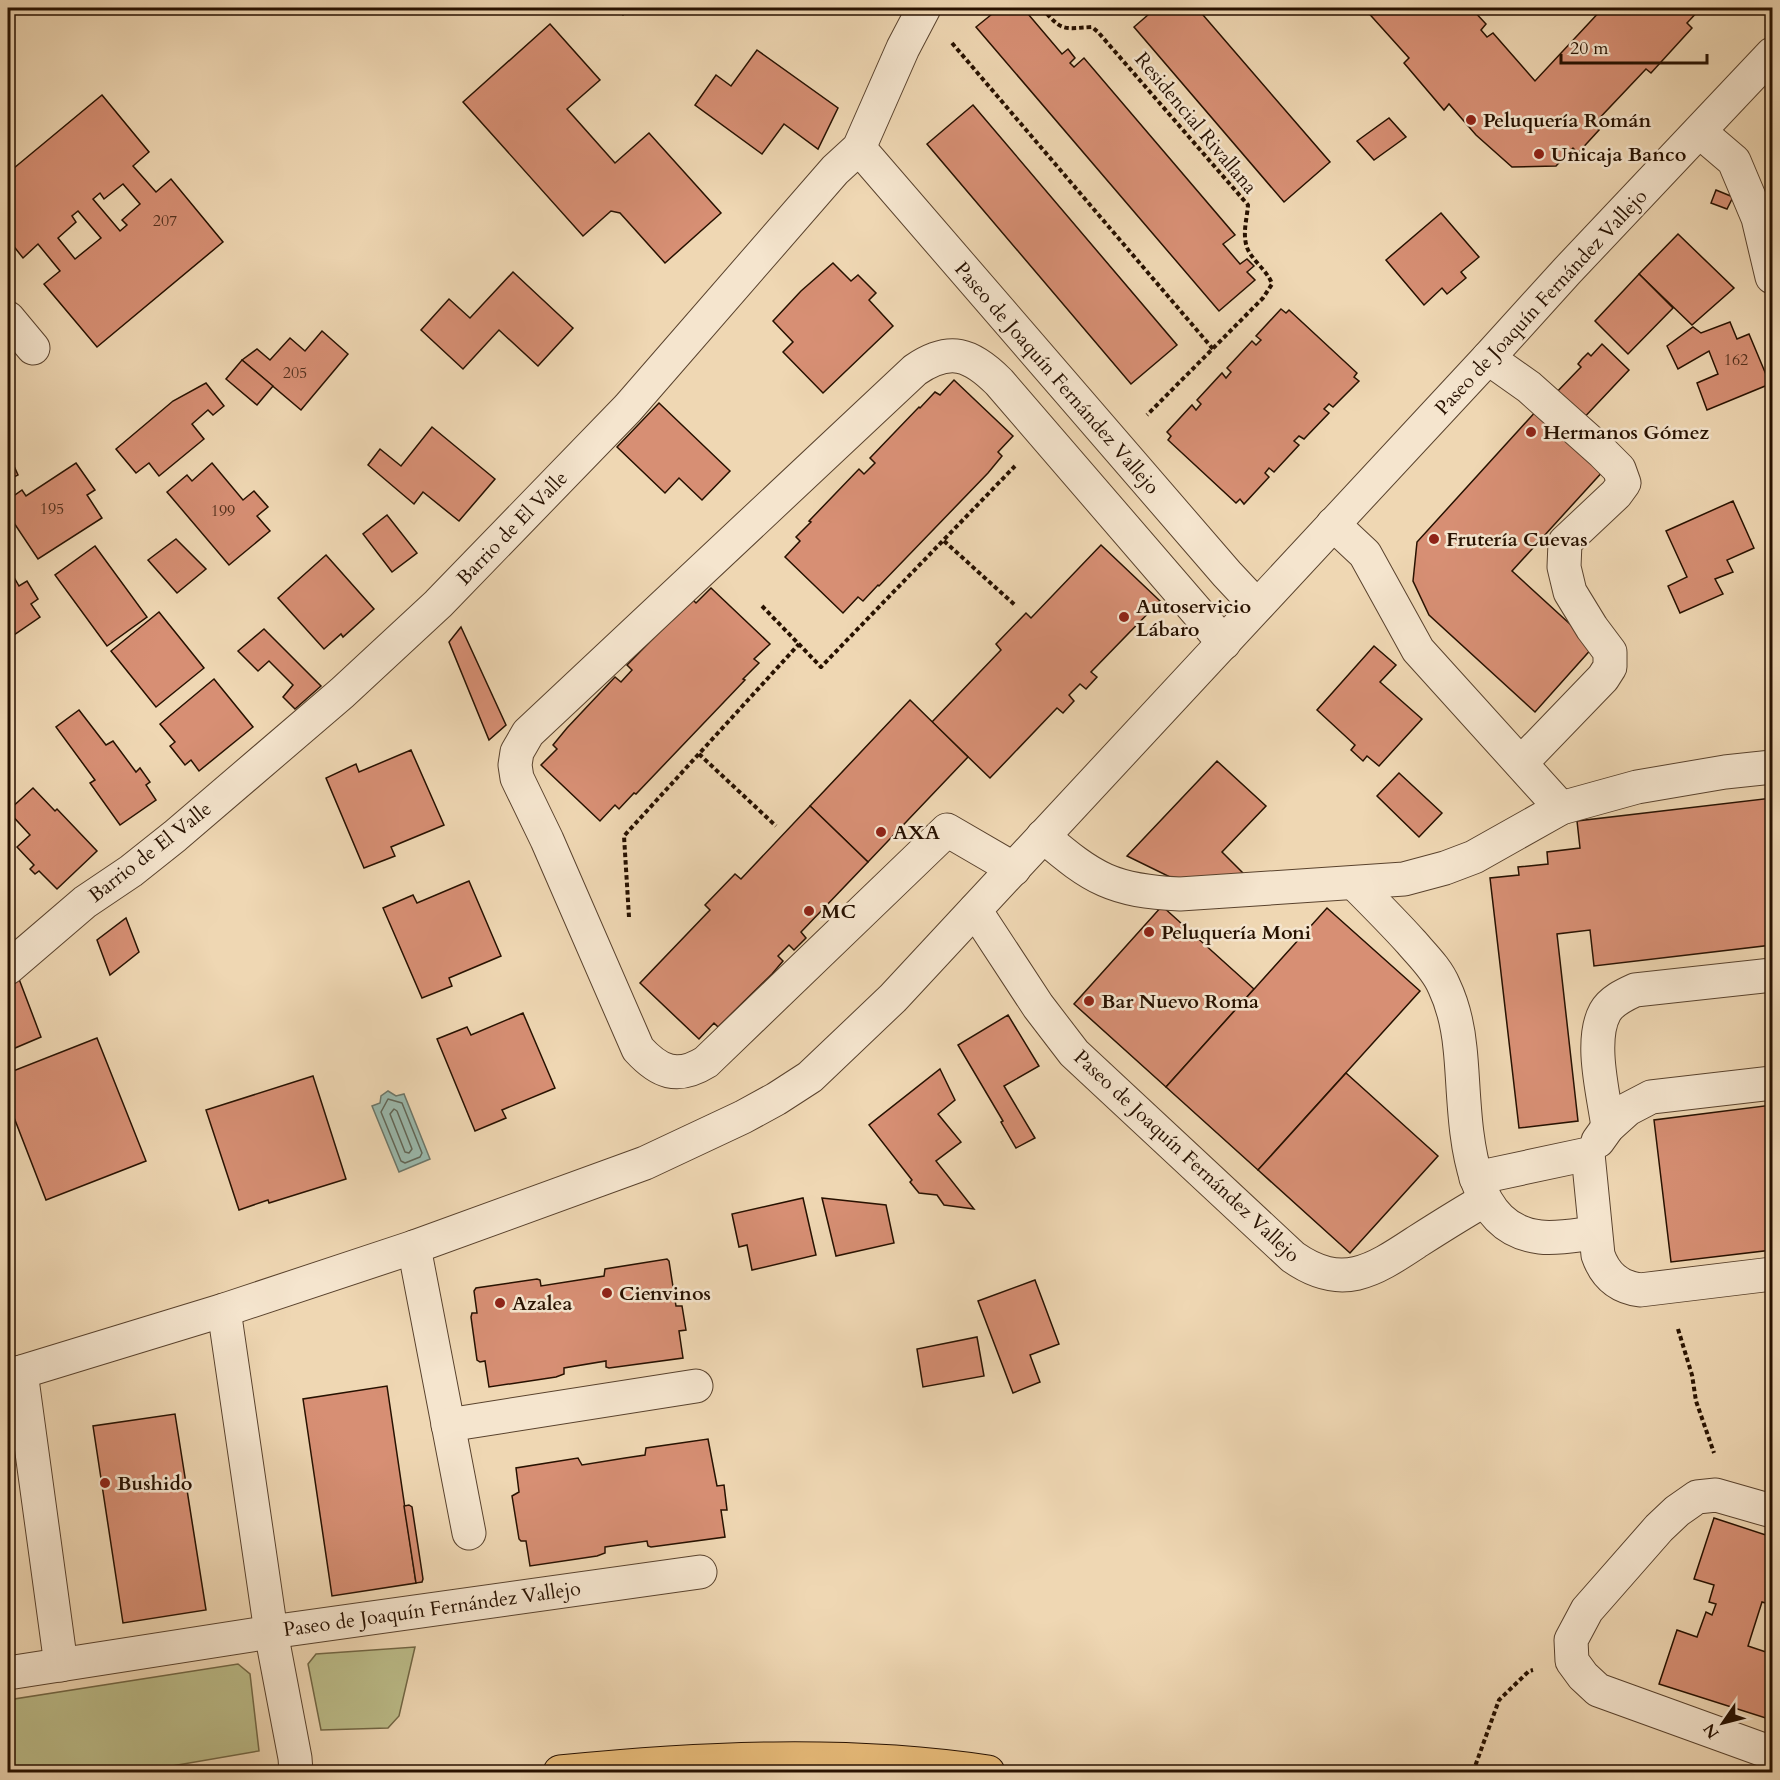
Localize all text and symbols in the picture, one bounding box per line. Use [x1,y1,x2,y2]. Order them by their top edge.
scale bar [1561,27,1706,65]
text: 20 m [1570,36,1609,61]
street label: Residencial Rivallana [1129,46,1264,200]
place label: Peluquería Román [1483,107,1651,134]
marker: Peluquería Román [1464,113,1478,127]
place label: Unicaja Banco [1551,141,1686,168]
marker: Unicaja Banco [1532,147,1546,161]
street label: Paseo de Joaquín Fernández Vallejo [1429,183,1653,421]
house number: 207 [153,210,177,232]
street label: Paseo de Joaquín Fernández Vallejo [948,256,1166,500]
house number: 162 [1724,349,1748,371]
house number: 205 [283,362,307,384]
place label: Hermanos Gómez [1543,419,1710,446]
marker: Hermanos Gómez [1524,425,1538,439]
street label: Barrio de El Valle [450,465,574,591]
house number: 195 [40,498,64,520]
house number: 199 [211,500,235,522]
place label: Frutería Cuevas [1446,526,1588,553]
marker: Frutería Cuevas [1427,532,1441,546]
place label: Autoservicio Lábaro [1136,593,1251,643]
marker: Autoservicio Lábaro [1117,610,1131,624]
street label: Barrio de El Valle [83,795,217,909]
place label: AXA [893,819,940,846]
marker: AXA [874,825,888,839]
place label: MC [821,898,856,925]
marker: MC [802,904,816,918]
place label: Peluquería Moni [1161,919,1311,946]
marker: Peluquería Moni [1142,925,1156,939]
place label: Bar Nuevo Roma [1101,988,1259,1015]
marker: Bar Nuevo Roma [1082,994,1096,1008]
street label: Paseo de Joaquín Fernández Vallejo [1068,1044,1306,1268]
place label: Cienvinos [619,1280,711,1307]
marker: Cienvinos [600,1286,614,1300]
place label: Azalea [512,1290,572,1317]
marker: Azalea [493,1296,507,1310]
place label: Bushido [117,1470,193,1497]
marker: Bushido [98,1476,112,1490]
street label: Paseo de Joaquín Fernández Vallejo [282,1575,583,1643]
north arrow [1693,1693,1753,1753]
text: N [1698,1719,1725,1743]

